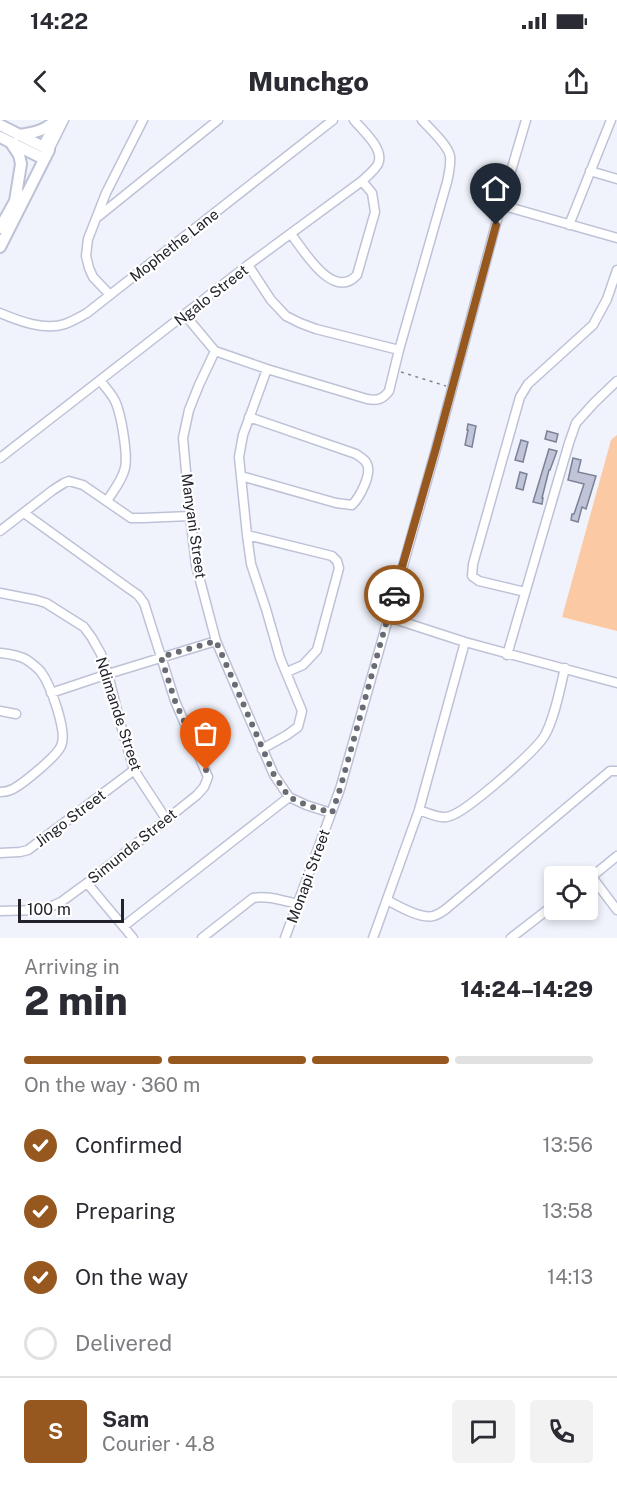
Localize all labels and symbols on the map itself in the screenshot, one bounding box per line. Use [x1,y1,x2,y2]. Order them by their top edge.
pin [470,163,521,225]
street label: Mophethe Lane [126,205,222,285]
street label: Ngalo Street [171,261,251,329]
street label: Manyani Street [178,472,210,580]
courier [364,565,424,625]
street label: Ndimande Street [93,655,145,773]
pin [180,708,231,770]
street label: Jingo Street [32,786,108,850]
street label: Simunda Street [84,805,180,887]
street label: Monapi Street [283,827,333,925]
scale bar [18,896,124,924]

